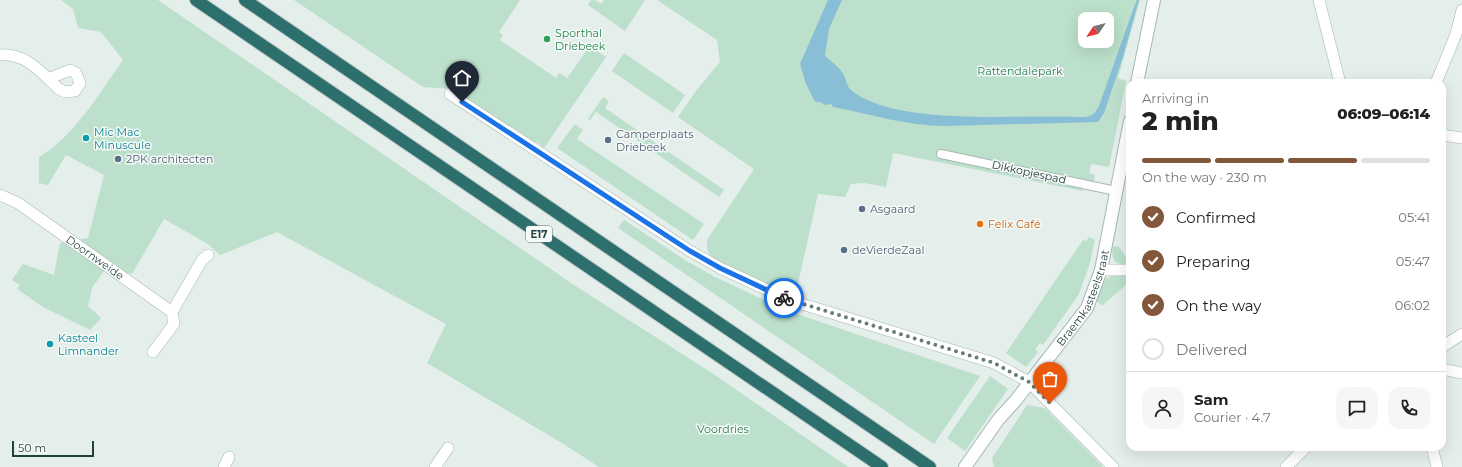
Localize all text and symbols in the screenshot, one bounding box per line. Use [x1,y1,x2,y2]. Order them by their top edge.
north arrow [1078,12,1114,48]
map controls [1078,12,1114,48]
place label: Sporthal Driebeek [555,26,606,53]
marker: Sporthal Driebeek [542,34,552,44]
pin [445,61,479,102]
park label: Rattendalepark [977,64,1063,78]
icon: home [451,67,473,89]
text: Arriving in [1142,90,1209,106]
text: 06:09–06:14 [1337,104,1430,123]
text: 2 min [1142,105,1219,137]
place label: Mic Mac Minuscule [94,125,151,152]
place label: Camperplaats Driebeek [616,127,694,154]
marker: Mic Mac Minuscule [81,133,91,143]
marker: Camperplaats Driebeek [603,135,613,145]
place label: 2PK architecten [126,152,213,166]
marker: 2PK architecten [113,154,123,164]
street label: Dikkopjespad [991,157,1067,187]
text: On the way · 230 m [1142,169,1267,185]
place label: Asgaard [870,202,915,216]
marker: Asgaard [857,204,867,214]
icon: check [1142,206,1164,228]
text: Confirmed [1176,208,1256,227]
text: 05:41 [1398,209,1430,225]
place label: Felix Café [988,217,1041,231]
marker: Felix Café [975,219,985,229]
road number: E17 [526,226,552,242]
street label: Doornweide [63,232,127,283]
place label: deVierdeZaal [852,243,924,257]
marker: deVierdeZaal [839,245,849,255]
street label: Braemkasteelstraat [1053,248,1112,349]
icon: check [1142,250,1164,272]
text: Preparing [1176,252,1251,271]
text: 05:47 [1396,253,1430,269]
courier [764,278,804,318]
icon: bike [773,287,795,309]
icon: check [1142,294,1164,316]
text: On the way [1176,296,1261,315]
text: 06:02 [1395,297,1430,313]
place label: Kasteel Limnander [58,331,119,358]
marker: Kasteel Limnander [45,339,55,349]
text: Delivered [1176,340,1248,359]
pin [1033,362,1067,403]
icon: bag [1039,368,1061,390]
button: person [1142,387,1184,429]
button: chat [1336,387,1378,429]
button: phone [1388,387,1430,429]
text: Sam [1194,390,1229,409]
text: Courier · 4.7 [1194,409,1271,425]
park label: Voordries [697,422,750,436]
scale bar [12,439,94,458]
text: 50 m [18,441,46,455]

